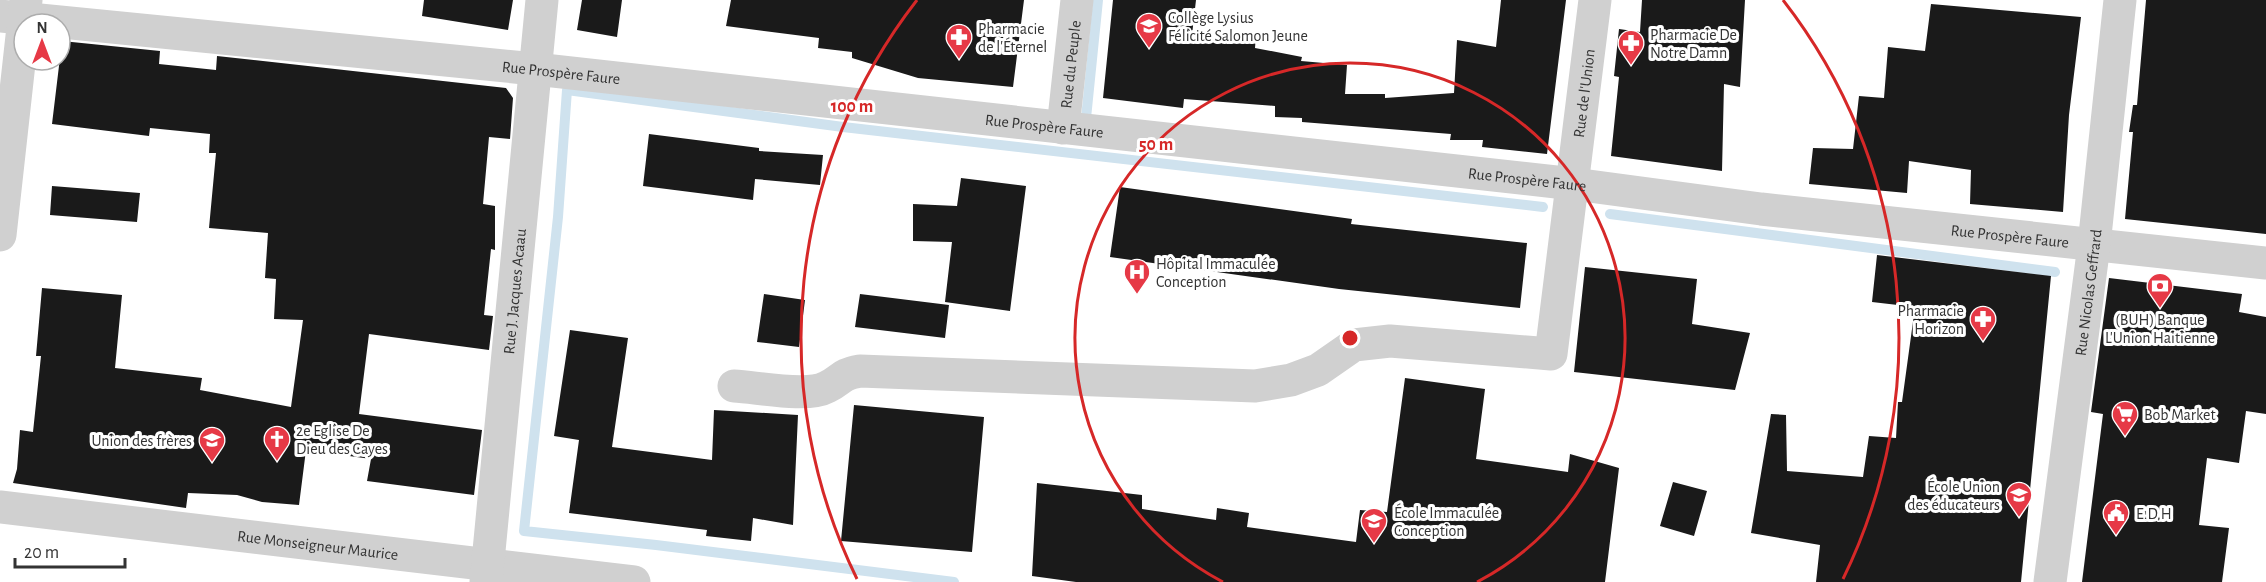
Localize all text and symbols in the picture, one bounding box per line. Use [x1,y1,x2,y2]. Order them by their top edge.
place label: Collège Lysius Félicité Salomon Jeune [1168,10,1308,44]
school or university icon: Collège Lysius Félicité Salomon Jeune [1134,11,1164,49]
north arrow [12,12,72,72]
text: N [36,20,48,36]
street label: Rue du Peuple [1058,20,1084,109]
place label: Pharmacie de l'Éternel [978,21,1047,55]
pharmacy icon: Pharmacie de l'Éternel [944,22,974,60]
place label: Pharmacie De Notre Damn [1650,27,1737,61]
pharmacy icon: Pharmacie De Notre Damn [1616,28,1646,66]
street label: Rue de l'Union [1571,48,1598,139]
street label: Rue Prospère Faure [501,59,621,87]
text: 100 m [831,98,873,116]
street label: Rue Prospère Faure [984,112,1104,141]
text: 50 m [1139,136,1173,154]
street label: Rue Prospère Faure [1467,165,1587,195]
street label: Rue Prospère Faure [1950,222,2070,251]
street label: Rue J. Jacques Acaau [501,228,529,355]
street label: Rue Nicolas Geffrard [2073,228,2105,357]
place label: Hôpital Immaculée Conception [1156,256,1276,290]
hospital icon: Hôpital Immaculée Conception [1122,257,1152,295]
bank icon: (BUH) Banque L'Union Haitienne [2145,271,2175,309]
place label: Pharmacie Horizon [1897,303,1964,337]
pharmacy icon: Pharmacie Horizon [1968,304,1998,342]
place label: (BUH) Banque L'Union Haitienne [2105,312,2215,346]
centre of rings [1340,328,1360,348]
supermarket icon: Bob Market [2110,399,2140,437]
place label: Bob Market [2144,407,2216,423]
place label: 2e Eglise De Dieu des Cayes [296,423,388,458]
church icon: 2e Eglise De Dieu des Cayes [262,424,292,462]
school or university icon: Union des frères [197,425,227,463]
place label: Union des frères [92,433,192,449]
place label: École Union des éducateurs [1907,477,2000,513]
school or university icon: École Union des éducateurs [2004,480,2034,518]
public building icon: E.D.H [2101,498,2131,536]
place label: École Immaculée Conception [1394,503,1499,539]
school or university icon: École Immaculée Conception [1359,506,1389,544]
place label: E.D.H [2136,506,2172,522]
street label: Rue Monseigneur Maurice [236,528,399,563]
scale bar [15,531,124,569]
text: 20 m [24,544,59,562]

